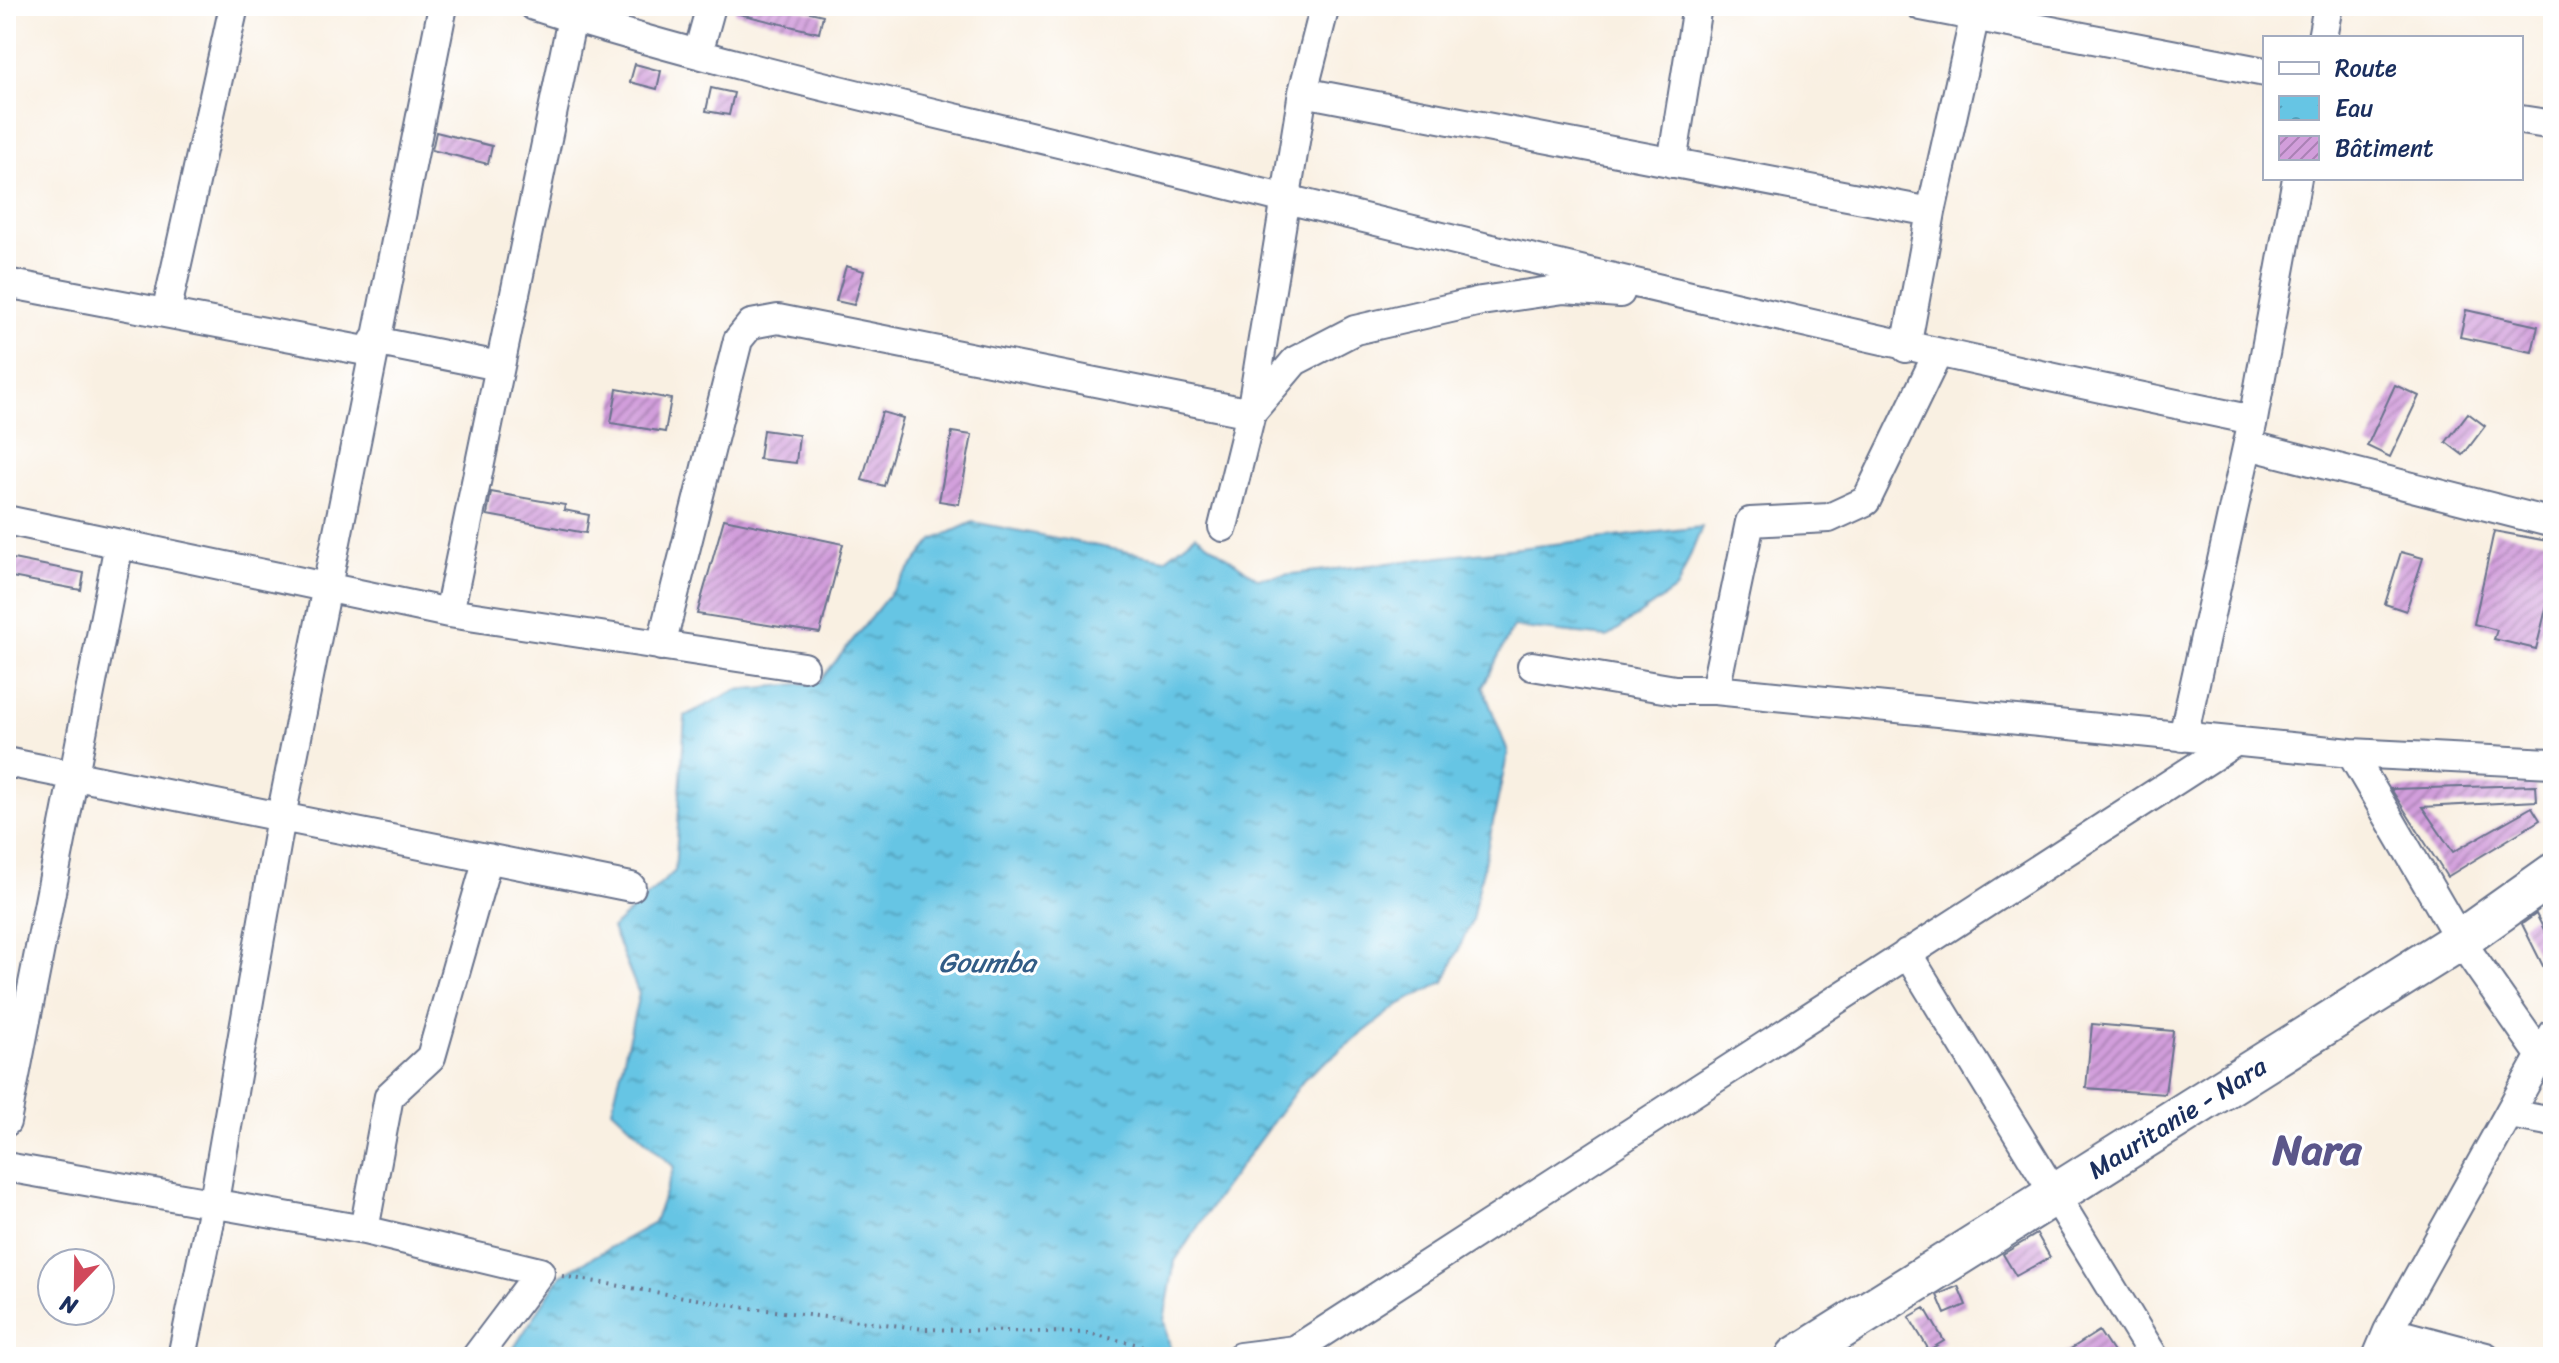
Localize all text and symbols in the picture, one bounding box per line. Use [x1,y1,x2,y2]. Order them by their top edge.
legend [2263,36,2523,180]
text: Route [2335,47,2397,89]
text: Eau [2335,87,2373,129]
text: Bâtiment [2335,127,2434,169]
water label: Goumba [938,938,1039,987]
street label: Mauritanie - Nara [2078,1043,2277,1192]
district label: Nara [2272,1113,2362,1187]
north arrow [36,1247,116,1327]
text: N [54,1284,84,1326]

